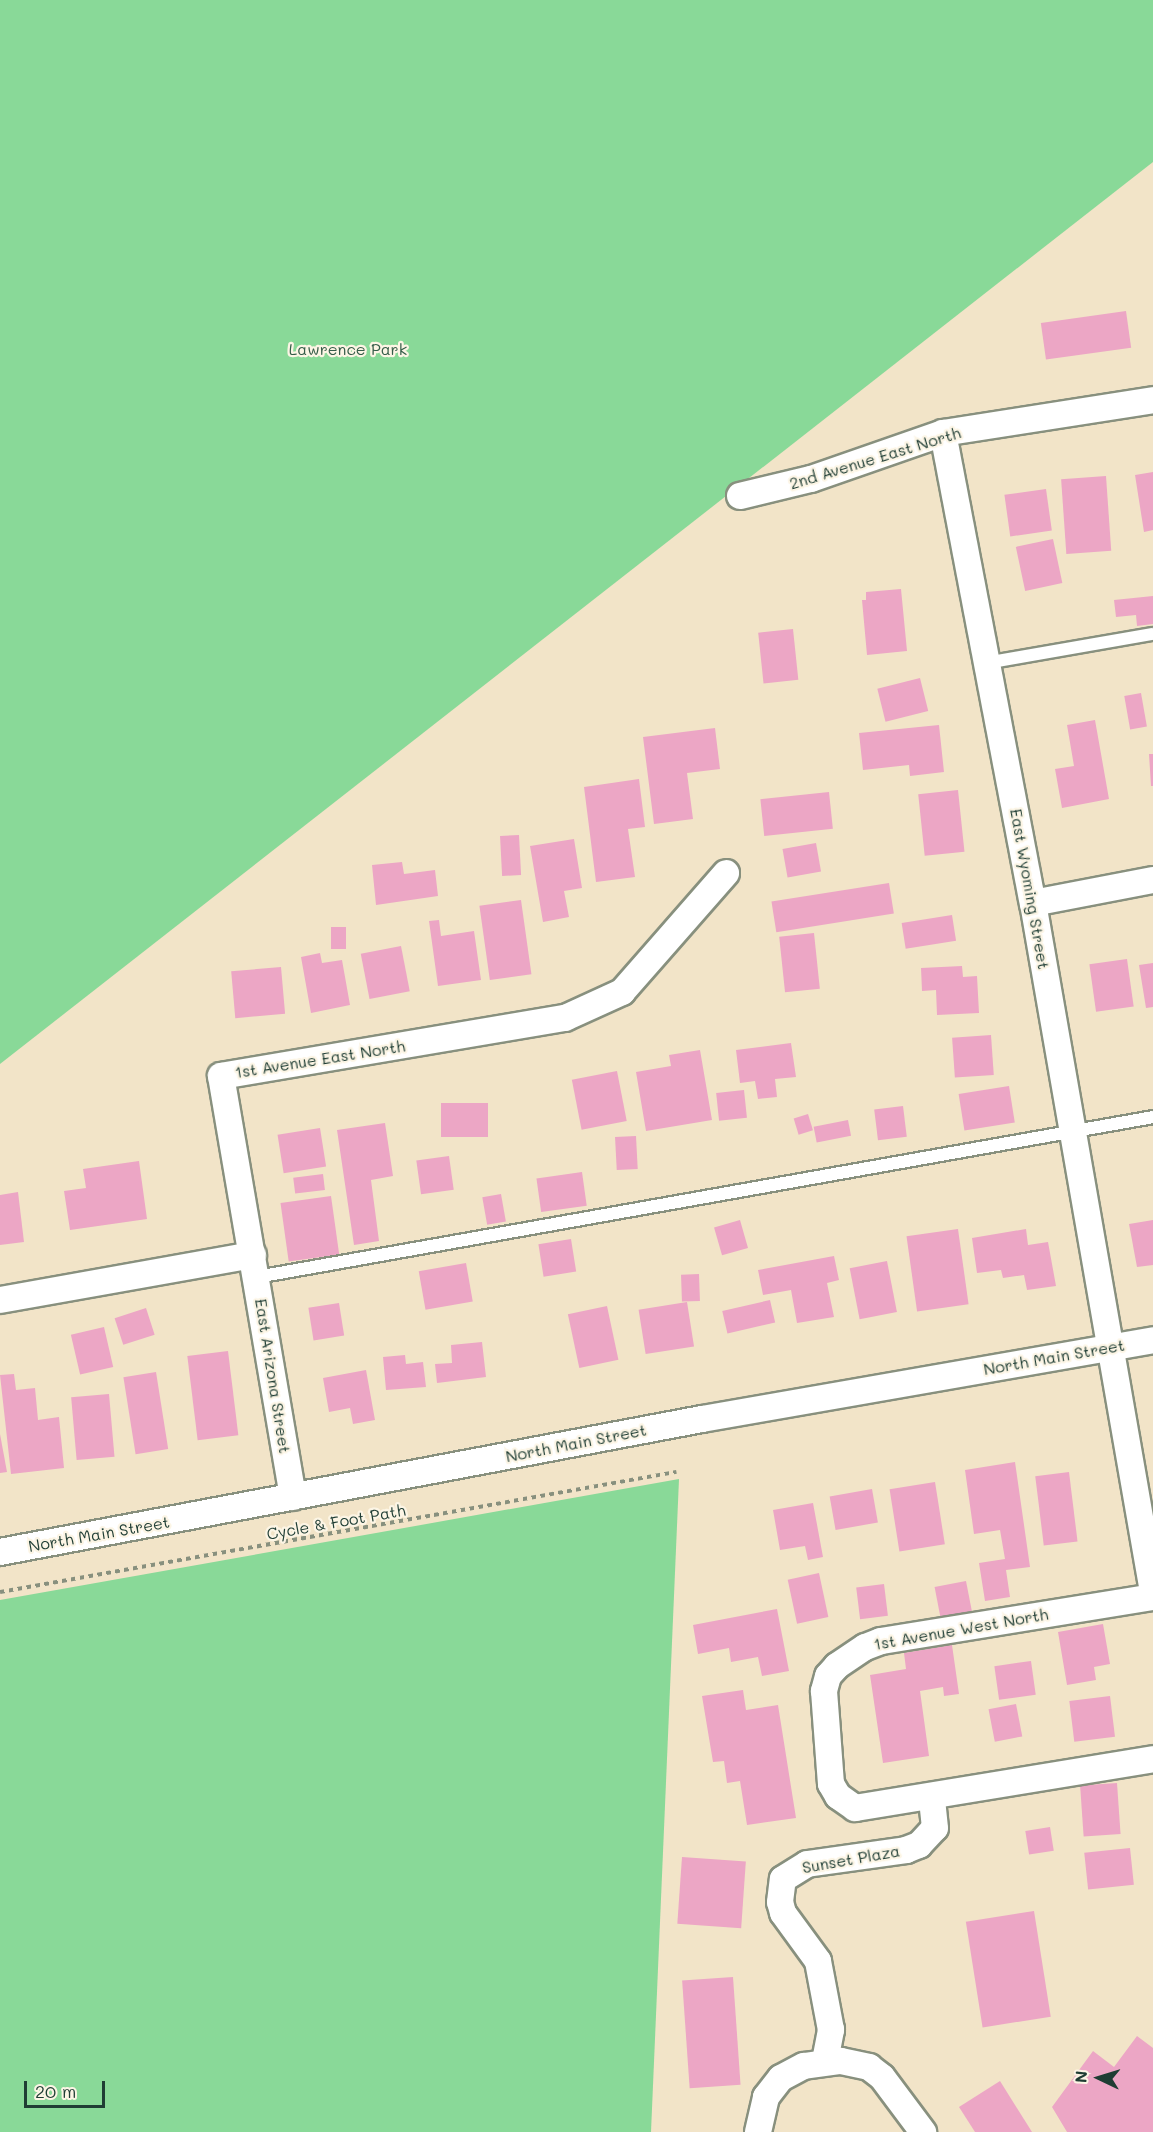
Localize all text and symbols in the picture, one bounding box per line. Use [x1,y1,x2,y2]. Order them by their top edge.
park label: Lawrence Park [289,339,407,359]
street label: 2nd Avenue East North [787,423,963,493]
street label: East Wyoming Street [1006,807,1054,971]
street label: 1st Avenue East North [234,1036,406,1082]
street label: East Arizona Street [251,1297,295,1455]
street label: North Main Street [982,1335,1126,1379]
street label: North Main Street [504,1420,648,1466]
street label: Cycle & Foot Path [265,1500,407,1544]
street label: North Main Street [27,1512,171,1556]
street label: 1st Avenue West North [872,1604,1050,1654]
street label: Sunset Plaza [801,1841,901,1877]
north arrow [1069,2048,1129,2108]
scale bar [27,2069,108,2107]
text: N [1070,2070,1091,2084]
text: 20 m [35,2079,76,2103]

